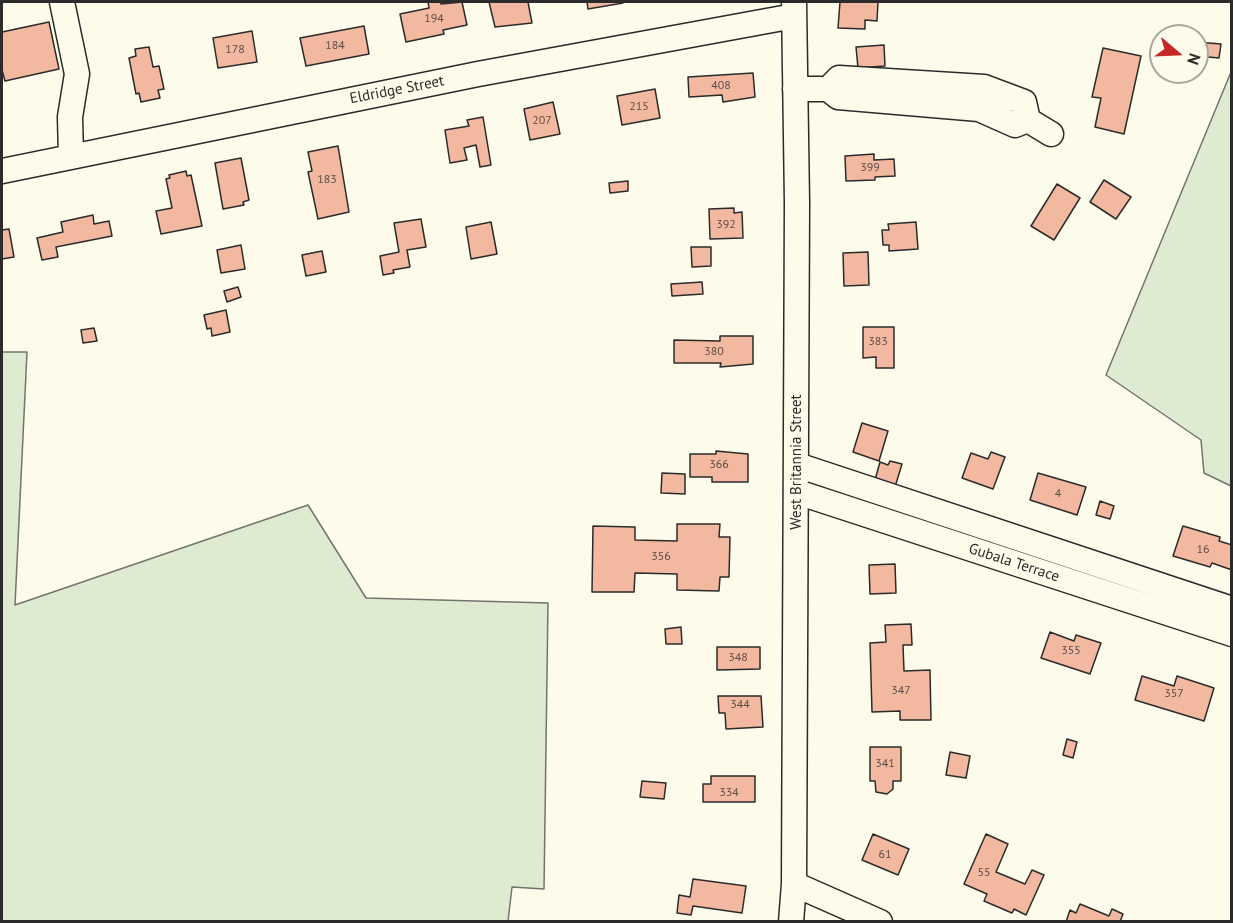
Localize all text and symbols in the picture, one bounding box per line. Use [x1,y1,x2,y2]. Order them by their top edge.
house number: 194 [424,12,444,26]
north arrow [1149,24,1209,84]
house number: 184 [325,39,345,53]
house number: 178 [225,43,245,57]
text: N [1183,51,1205,67]
street label: Eldridge Street [348,72,446,108]
house number: 408 [711,79,731,93]
house number: 215 [629,100,649,114]
house number: 207 [532,114,552,128]
house number: 399 [860,161,880,175]
house number: 183 [317,173,337,187]
house number: 392 [716,218,736,232]
house number: 383 [868,335,888,349]
house number: 380 [704,345,724,359]
street label: West Britannia Street [788,394,806,530]
house number: 366 [709,458,729,472]
house number: 4 [1055,487,1061,501]
street label: Gubala Terrace [966,540,1062,586]
house number: 16 [1196,543,1210,557]
house number: 356 [651,550,671,564]
house number: 355 [1061,644,1081,658]
house number: 348 [728,651,748,665]
house number: 347 [891,684,911,698]
house number: 357 [1164,687,1184,701]
house number: 344 [730,698,750,712]
house number: 341 [875,757,895,771]
house number: 334 [719,786,739,800]
house number: 61 [878,848,892,862]
house number: 55 [977,866,991,880]

